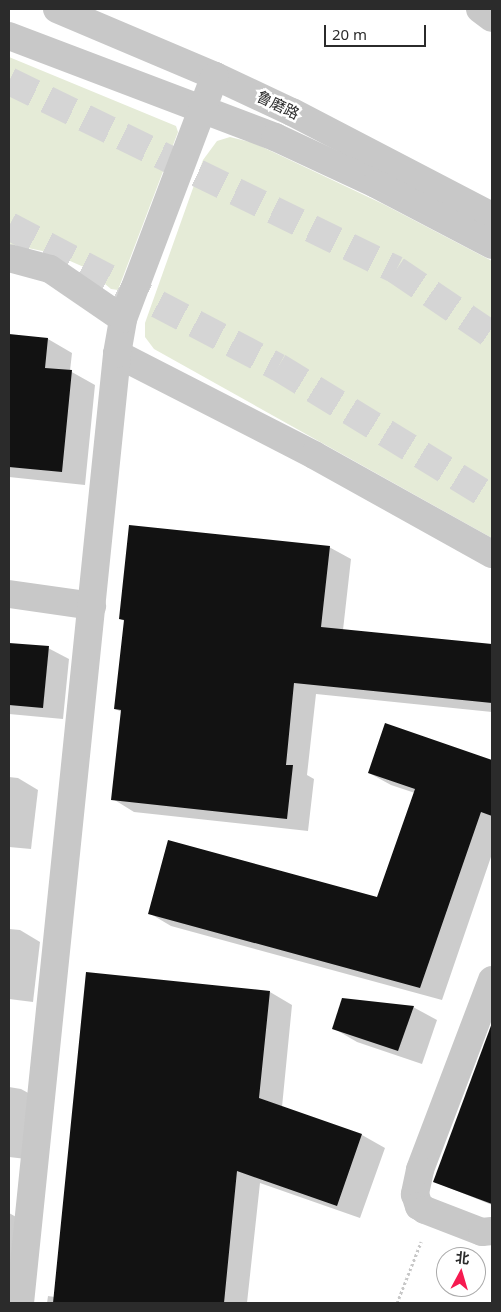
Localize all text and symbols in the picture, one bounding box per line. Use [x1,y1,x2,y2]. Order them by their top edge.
scale bar [326,15,428,47]
text: 20 m [332,24,367,44]
street label: 鲁磨路 [254,87,302,123]
north arrow [436,1247,486,1297]
text: 北 [455,1247,470,1268]

